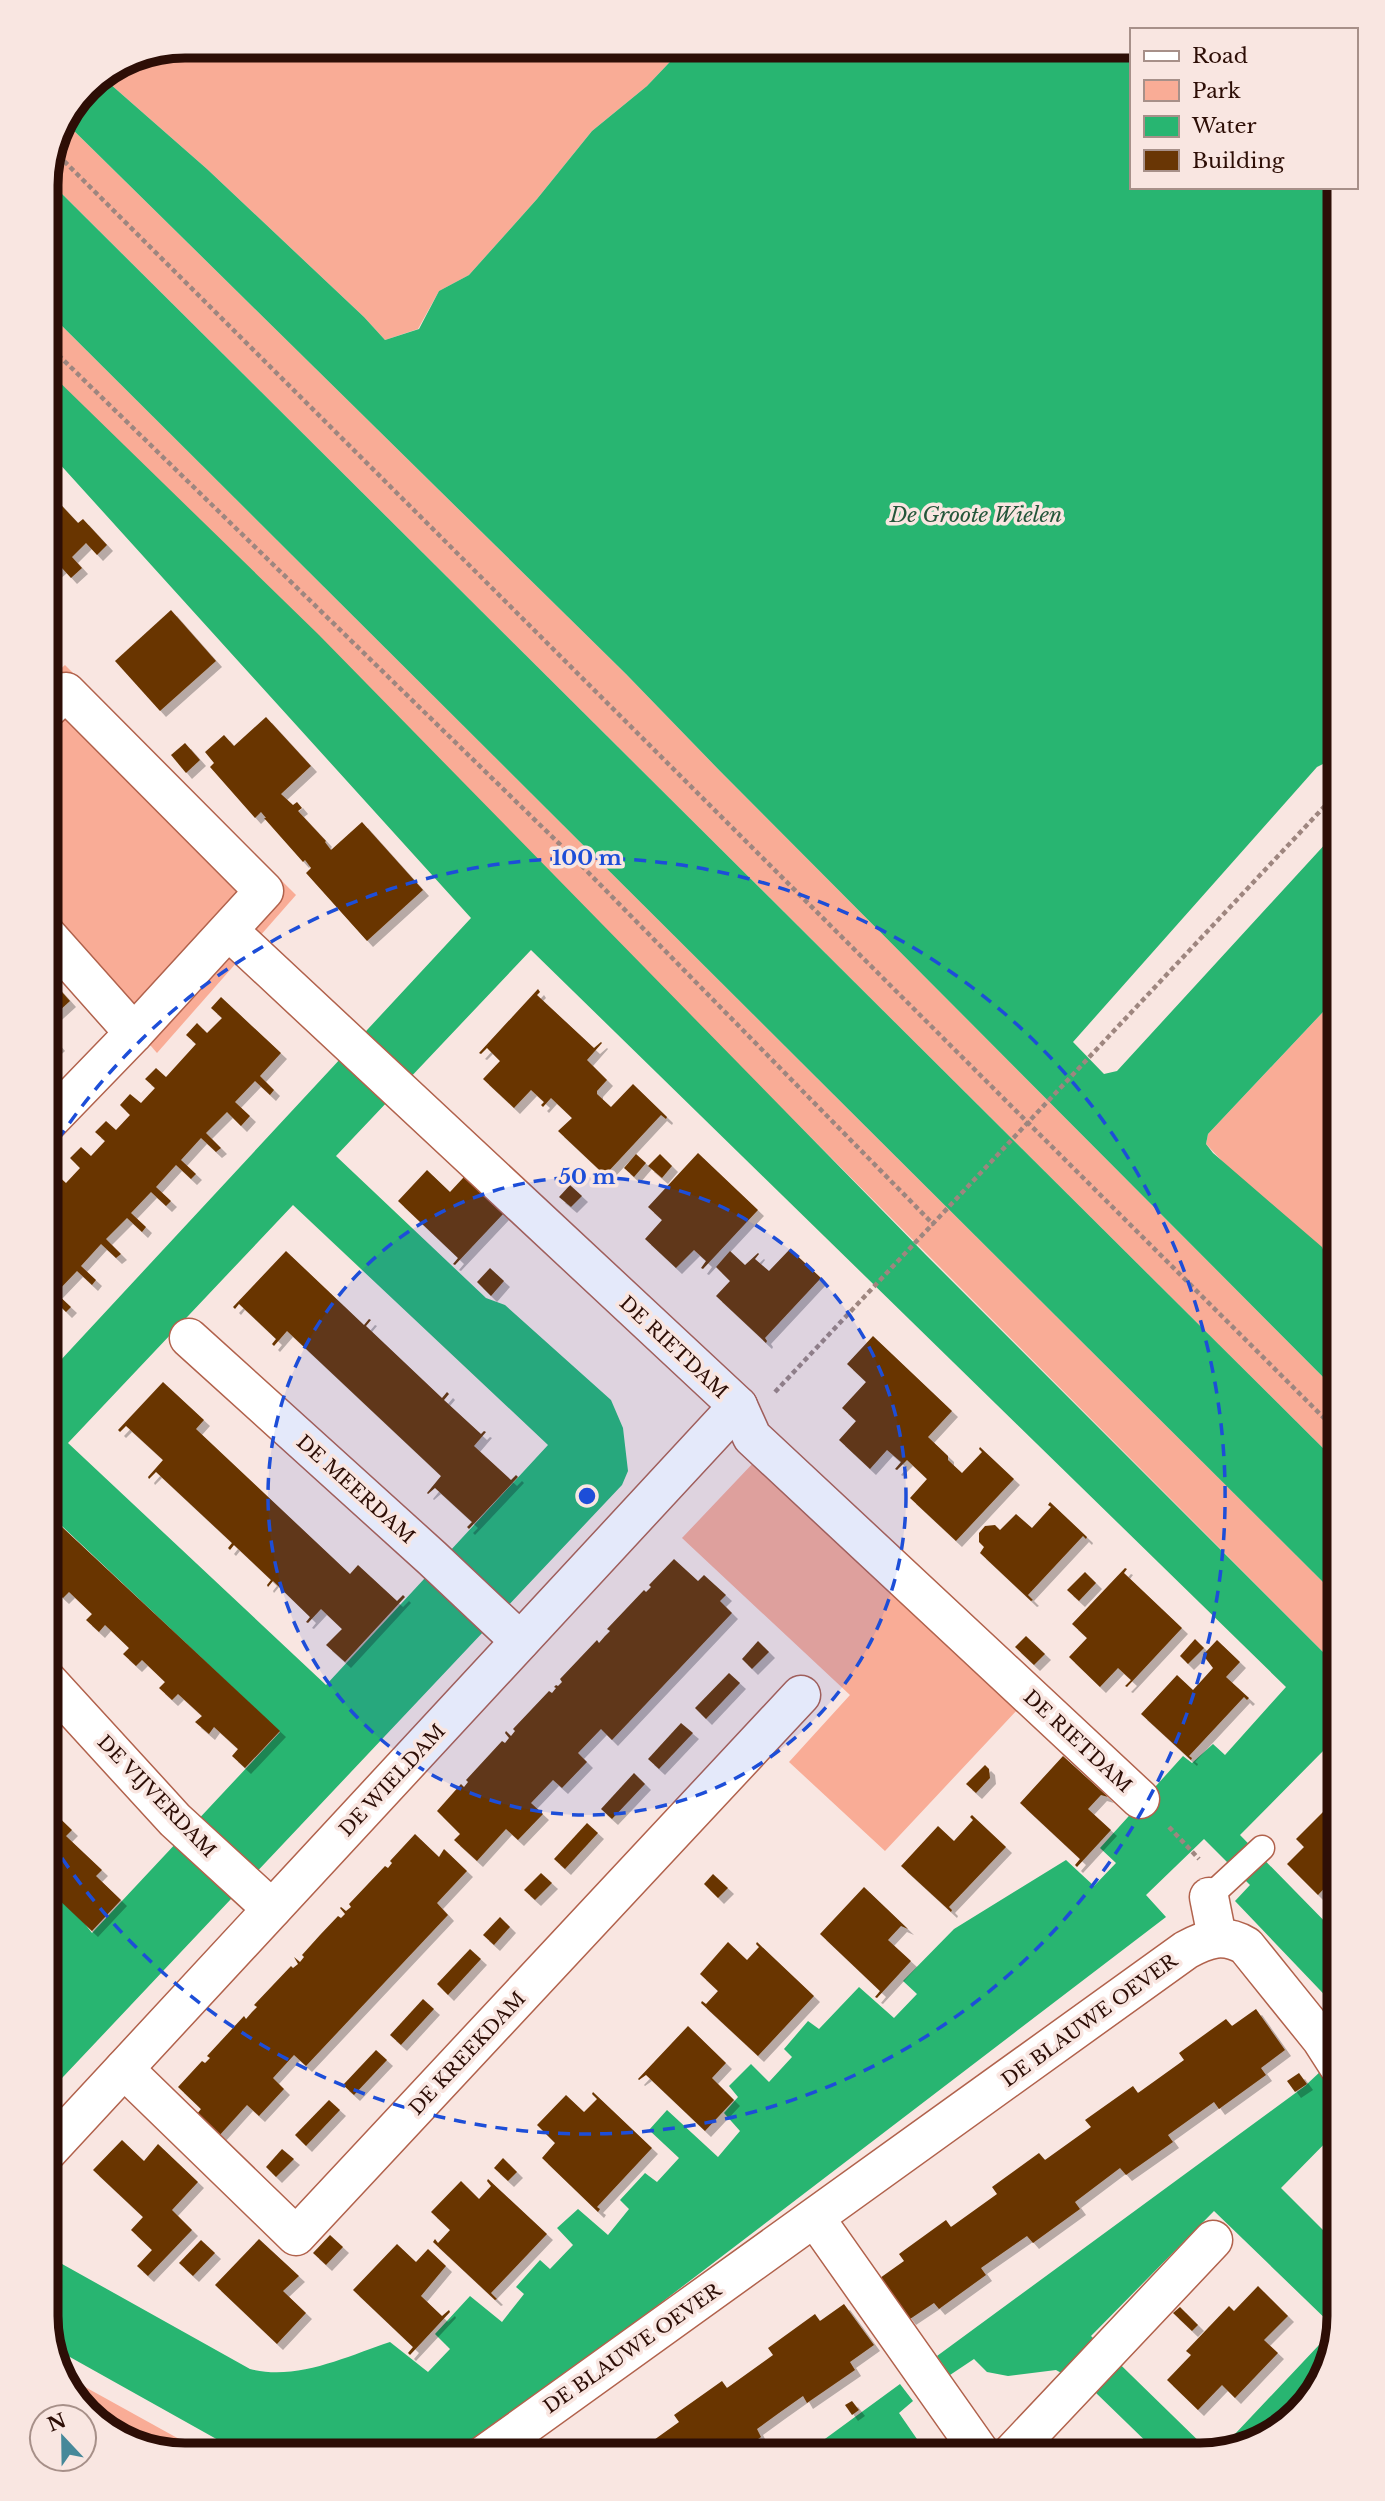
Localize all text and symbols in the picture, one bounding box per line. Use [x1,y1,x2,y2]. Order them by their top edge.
legend [1130,28,1357,189]
text: Road [1192,43,1248,69]
text: Park [1192,78,1241,104]
text: Water [1191,113,1256,139]
text: Building [1192,148,1285,174]
water label: De Groote Wielen [889,502,1062,528]
text: 100 m [552,845,622,871]
text: 50 m [558,1164,616,1190]
street label: DE RIETDAM [615,1291,732,1403]
street label: DE MEERDAM [292,1430,419,1548]
centre of rings [575,1484,599,1508]
street label: DE RIETDAM [1019,1685,1136,1797]
street label: DE WIELDAM [335,1720,450,1841]
street label: DE VIJVERDAM [93,1731,221,1862]
street label: DE BLAUWE OEVER [997,1948,1182,2092]
street label: DE KREEKDAM [405,1987,530,2120]
street label: DE BLAUWE OEVER [539,2278,726,2418]
north arrow [28,2403,98,2473]
text: N [44,2409,70,2437]

